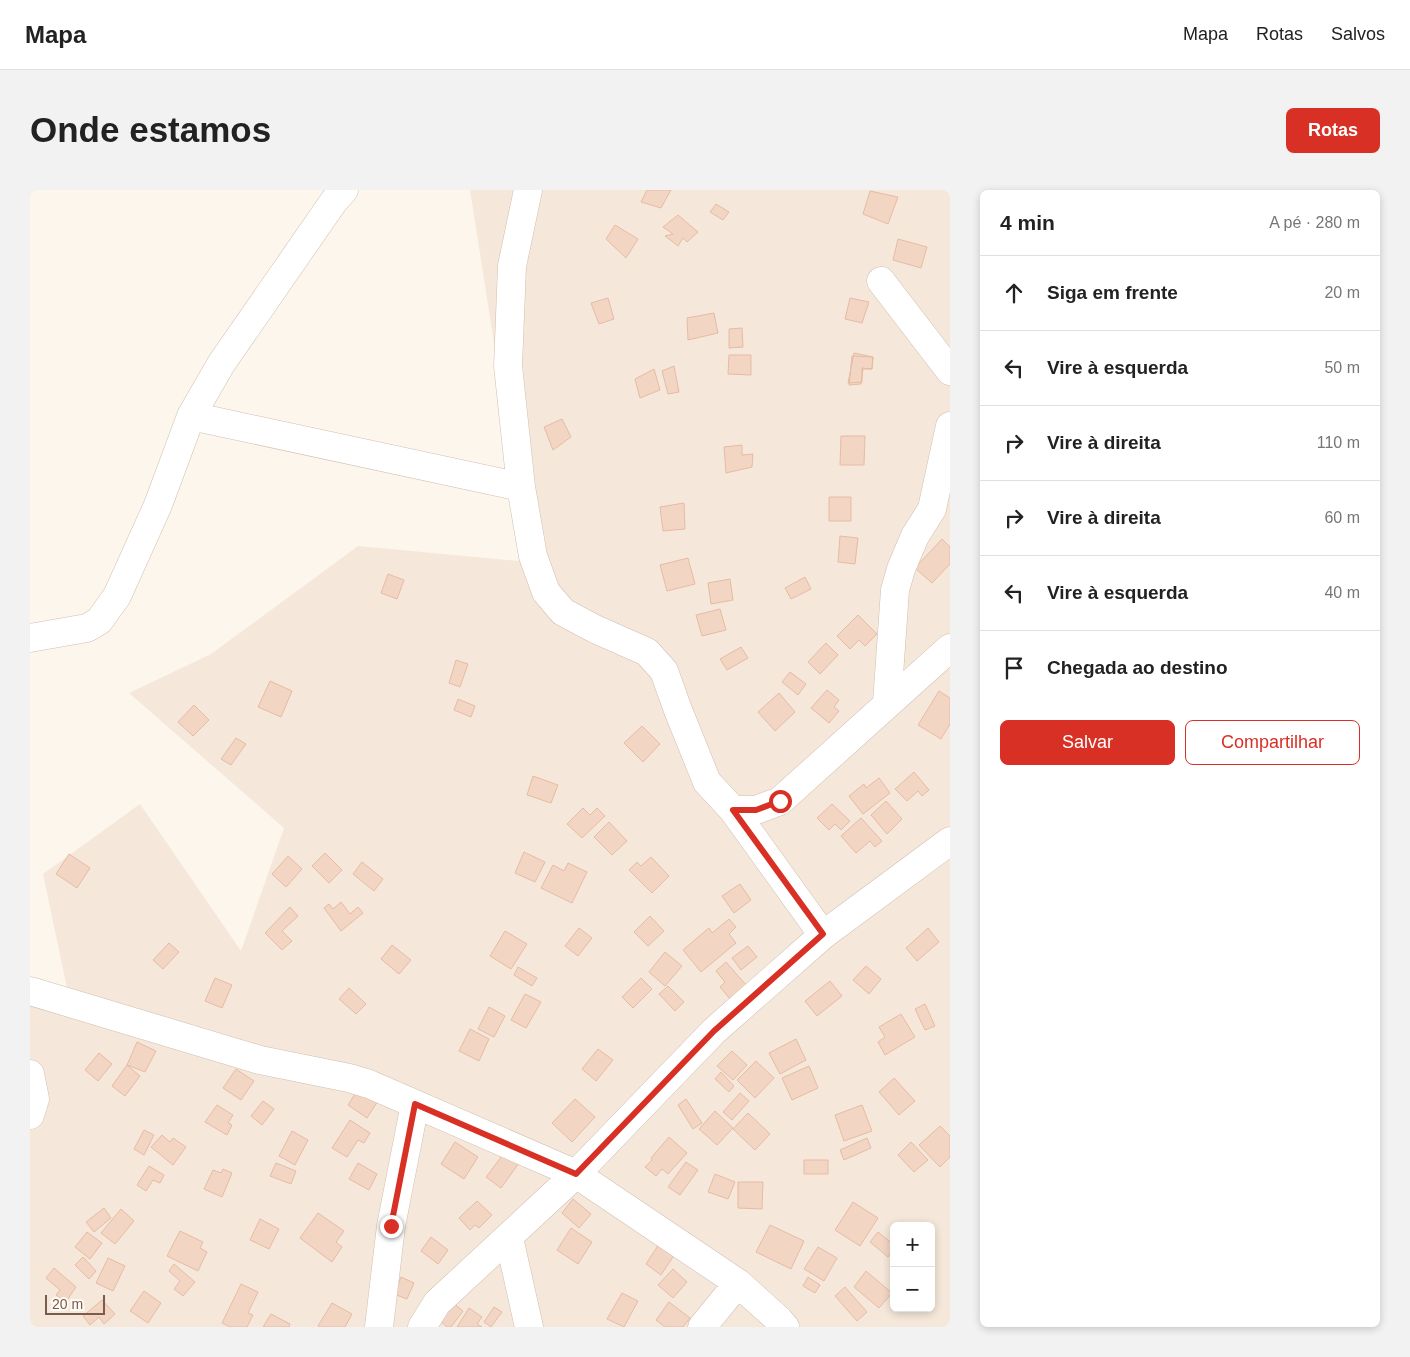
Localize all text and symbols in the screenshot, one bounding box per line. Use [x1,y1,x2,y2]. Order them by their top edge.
text: Mapa [25,21,86,48]
text: Mapa [1183,24,1228,44]
text: Rotas [1256,24,1303,44]
text: Salvos [1331,24,1385,44]
button: Rotas [1286,108,1380,153]
text: Onde estamos [30,110,271,149]
text: 4 min [1000,211,1055,234]
text: A pé · 280 m [1269,214,1360,231]
icon: ahead [1000,279,1028,307]
text: Siga em frente [1047,282,1178,303]
text: 20 m [1324,284,1360,301]
icon: left [1000,354,1028,382]
text: Vire à esquerda [1047,357,1188,378]
text: 50 m [1324,359,1360,376]
icon: right [1000,429,1028,457]
text: Vire à direita [1047,432,1161,453]
text: 110 m [1317,434,1360,451]
icon: right [1000,504,1028,532]
text: Vire à direita [1047,507,1161,528]
text: 60 m [1324,509,1360,526]
icon: left [1000,579,1028,607]
text: Vire à esquerda [1047,582,1188,603]
text: 40 m [1324,584,1360,601]
icon: arrive [1000,654,1028,682]
text: Chegada ao destino [1047,657,1228,678]
button: Salvar [1000,720,1175,765]
button: Compartilhar [1185,720,1360,765]
route start [769,790,792,813]
route end [380,1215,403,1238]
map controls [890,1222,935,1312]
button: + [890,1222,935,1267]
button: − [890,1267,935,1312]
scale bar [45,1292,105,1315]
text: 20 m [52,1296,83,1312]

